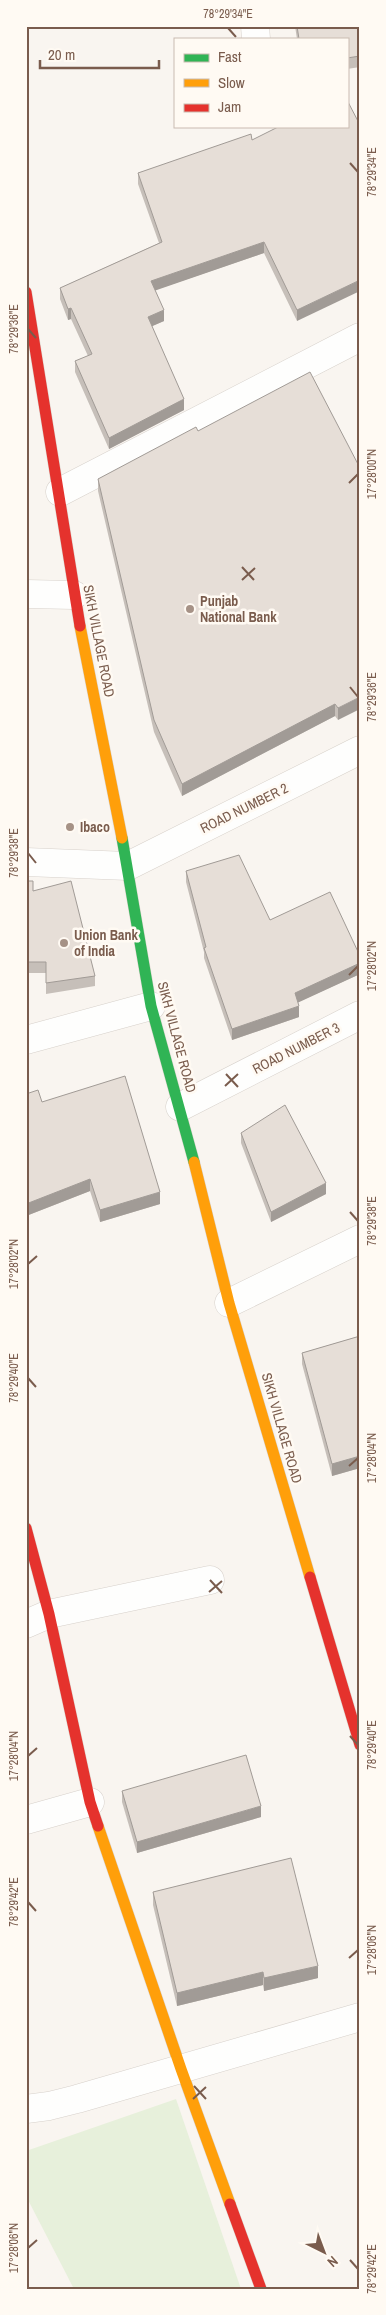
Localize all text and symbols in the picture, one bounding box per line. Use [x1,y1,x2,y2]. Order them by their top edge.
text: 78°29'34"E [203,6,253,22]
scale bar [40,38,159,70]
legend [174,38,348,128]
text: 20 m [48,44,75,65]
text: Fast [218,46,242,67]
text: Slow [218,72,245,93]
text: Jam [218,96,241,117]
text: 78°29'34"E [364,147,380,197]
text: 78°29'36"E [6,304,22,354]
text: 17°28'00"N [364,449,380,499]
street label: SIKH VILLAGE ROAD [79,583,119,699]
place label: Punjab National Bank [200,592,277,626]
marker: Punjab National Bank [184,603,196,615]
text: 78°29'36"E [364,672,380,722]
street label: ROAD NUMBER 2 [197,779,291,837]
place label: Ibaco [80,818,110,836]
marker: Ibaco [64,821,76,833]
text: 78°29'38"E [6,828,22,878]
place label: Union Bank of India [74,926,138,960]
marker: Union Bank of India [58,937,70,949]
text: 17°28'02"N [364,941,380,991]
street label: SIKH VILLAGE ROAD [154,980,200,1094]
street label: ROAD NUMBER 3 [249,1018,343,1078]
text: 78°29'38"E [364,1196,380,1246]
text: 17°28'02"N [6,1239,22,1289]
text: 78°29'40"E [6,1353,22,1403]
street label: SIKH VILLAGE ROAD [258,1371,306,1485]
text: 17°28'04"N [364,1433,380,1483]
text: 78°29'40"E [364,1720,380,1770]
text: 17°28'04"N [6,1731,22,1781]
text: 78°29'42"E [6,1877,22,1927]
text: 17°28'06"N [364,1925,380,1975]
text: 17°28'06"N [6,2223,22,2273]
north arrow [298,2228,348,2278]
text: 78°29'42"E [364,2244,380,2294]
text: N [324,2252,342,2271]

